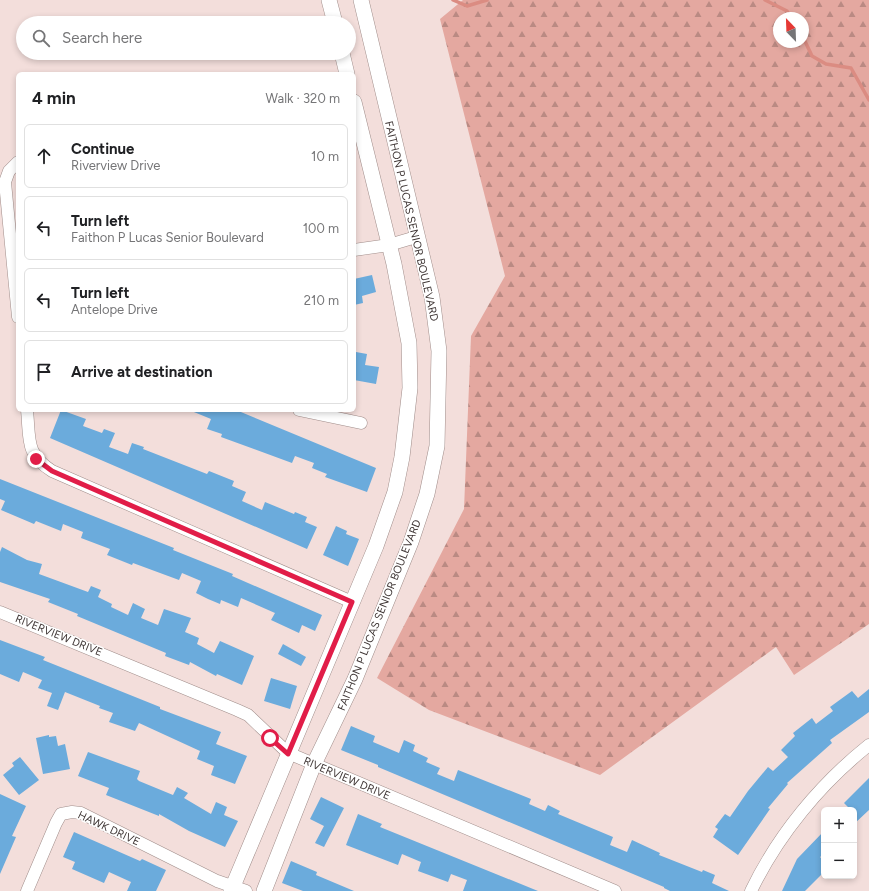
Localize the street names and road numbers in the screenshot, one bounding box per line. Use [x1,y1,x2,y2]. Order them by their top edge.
street label: FAITHON P LUCAS SENIOR BOULEVARD [382,120,441,323]
street label: FAITHON P LUCAS SENIOR BOULEVARD [335,517,424,713]
street label: RIVERVIEW DRIVE [13,612,104,659]
street label: RIVERVIEW DRIVE [302,754,392,803]
street label: HAWK DRIVE [76,808,142,848]

